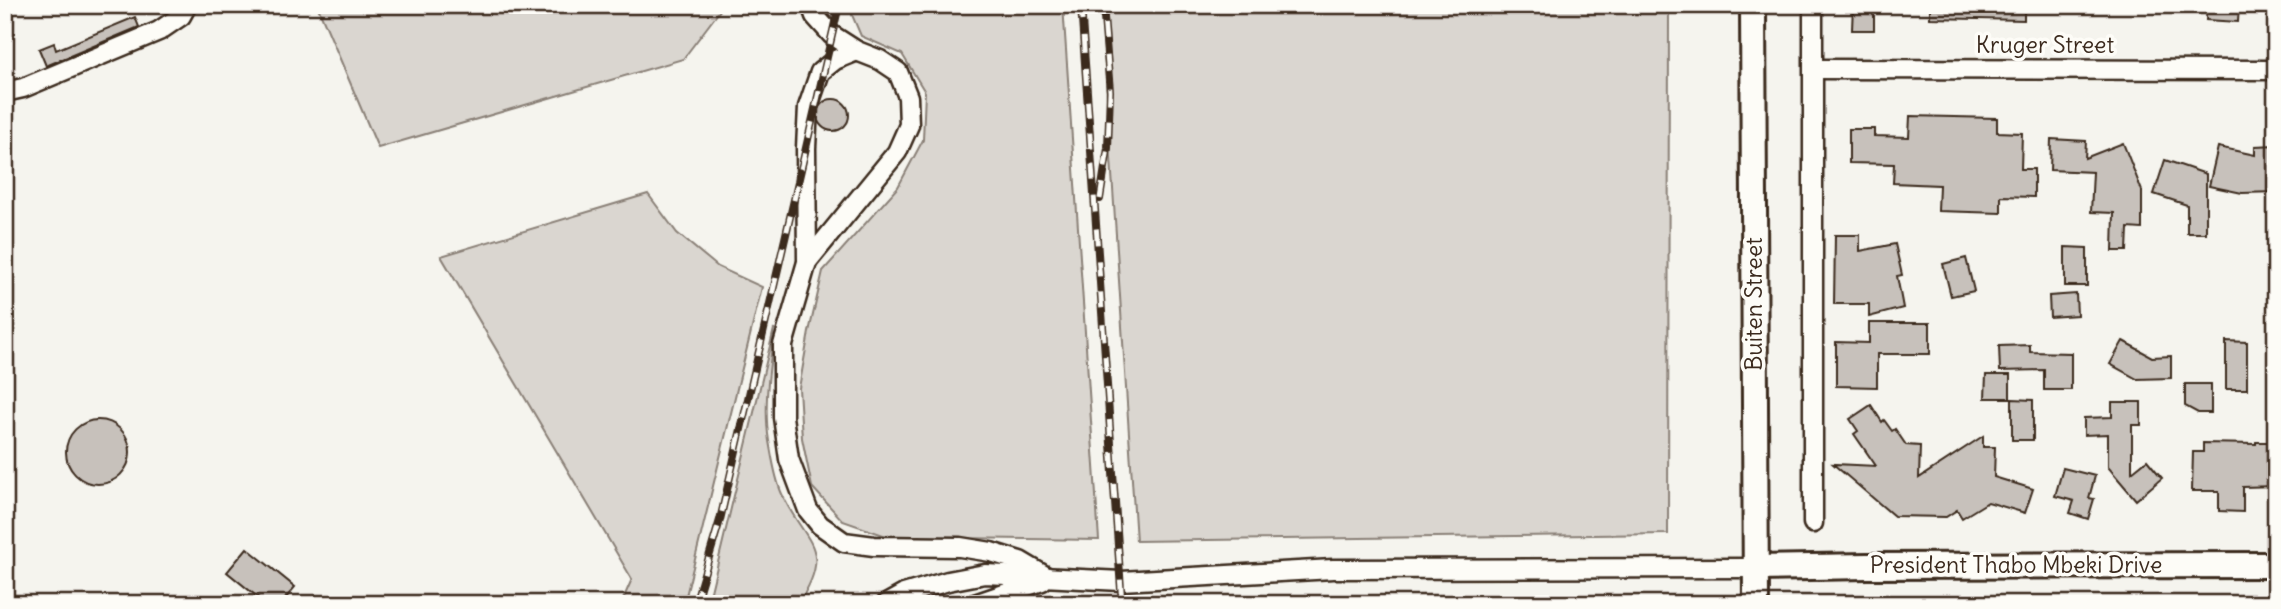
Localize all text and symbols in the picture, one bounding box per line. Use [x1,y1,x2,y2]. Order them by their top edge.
street label: Kruger Street [1976,30,2114,59]
street label: Buiten Street [1739,237,1768,371]
street label: President Thabo Mbeki Drive [1870,550,2162,579]

